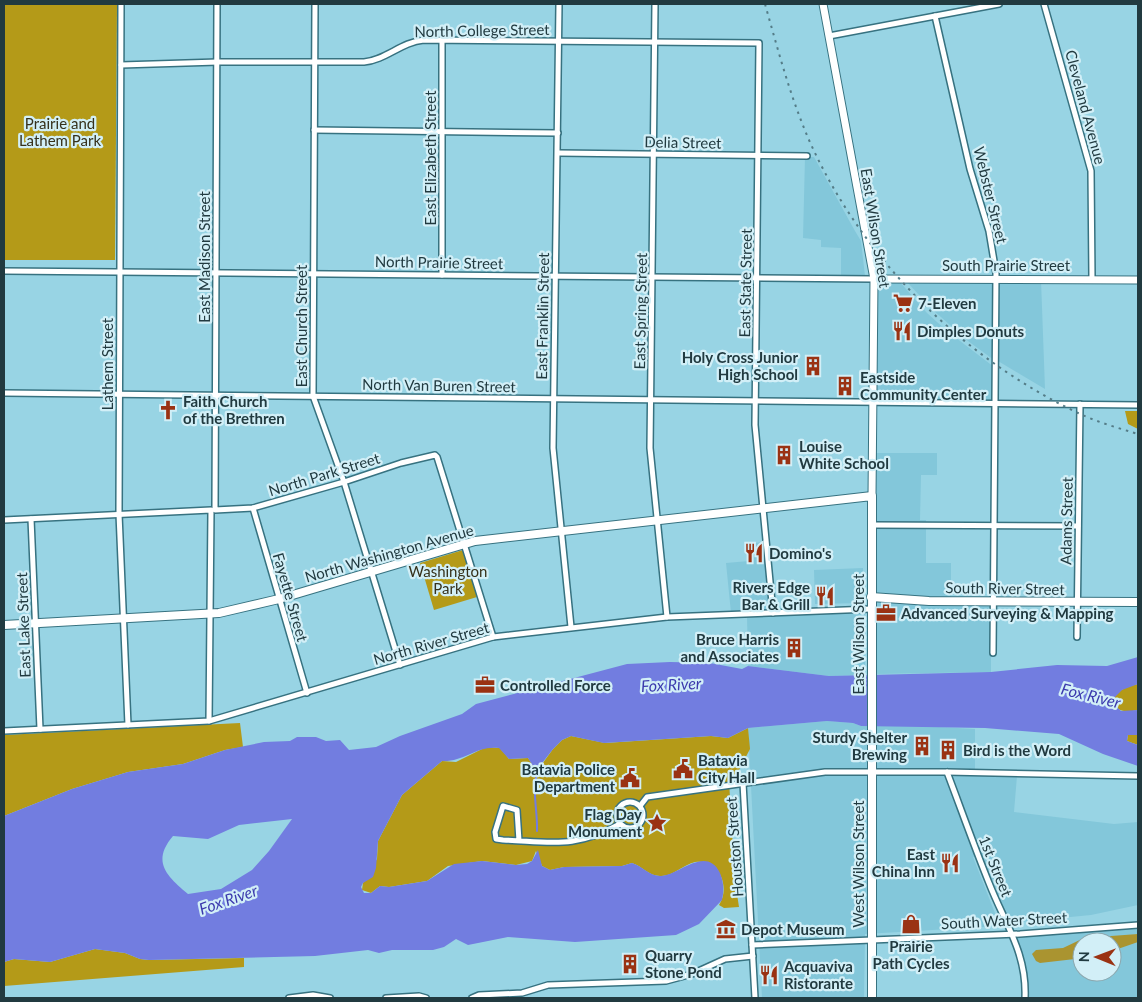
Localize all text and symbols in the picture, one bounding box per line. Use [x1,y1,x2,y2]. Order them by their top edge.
street label: North College Street [414,20,550,40]
street label: Cleveland Avenue [1062,48,1110,166]
street label: East Elizabeth Street [421,90,439,226]
park label: Prairie and Lathem Park [19,114,101,149]
street label: Delia Street [644,132,722,152]
street label: Webster Street [970,145,1012,246]
street label: East Wilson Street [858,167,894,290]
street label: East Madison Street [195,191,213,323]
street label: East State Street [735,228,755,338]
street label: North Prairie Street [375,252,504,272]
street label: East Franklin Street [532,252,552,380]
street label: East Spring Street [630,252,650,369]
street label: South Prairie Street [942,256,1071,274]
street label: East Church Street [292,264,310,387]
supermarket icon: 7-Eleven [892,292,914,314]
place label: 7-Eleven [918,294,977,312]
street label: Lathem Street [98,317,116,410]
restaurant icon: Dimples Donuts [891,320,913,342]
place label: Dimples Donuts [917,322,1025,340]
place label: Holy Cross Junior High School [682,348,798,383]
building icon: Holy Cross Junior High School [802,355,824,377]
place label: Eastside Community Center [860,368,987,403]
street label: North Van Buren Street [362,375,517,395]
building icon: Eastside Community Center [834,375,856,397]
place label: Faith Church of the Brethren [183,392,285,427]
church icon: Faith Church of the Brethren [157,399,179,421]
place label: Louise White School [799,437,889,472]
building icon: Louise White School [773,444,795,466]
street label: North Park Street [266,448,382,499]
street label: Adams Street [1056,476,1076,565]
street label: North Washington Avenue [303,520,475,586]
restaurant icon: Domino's [743,542,765,564]
place label: Domino's [769,544,832,562]
street label: Fayette Street [270,551,312,644]
park label: Washington Park [409,562,488,597]
street label: East Lake Street [12,571,34,678]
street label: East Wilson Street [849,573,867,694]
place label: Rivers Edge Bar & Grill [732,578,810,613]
street label: South River Street [945,578,1065,598]
restaurant icon: Rivers Edge Bar & Grill [814,585,836,607]
office icon: Advanced Surveying & Mapping [875,602,897,624]
place label: Advanced Surveying & Mapping [900,604,1114,622]
street label: North River Street [371,618,492,668]
place label: Bruce Harris and Associates [680,630,779,665]
building icon: Bruce Harris and Associates [783,637,805,659]
water label: Fox River [640,673,702,695]
office icon: Controlled Force [474,674,496,696]
place label: Controlled Force [500,676,611,694]
water label: Fox River [1059,678,1123,712]
place label: Sturdy Shelter Brewing [813,728,907,763]
building icon: Sturdy Shelter Brewing [911,735,933,757]
building icon: Bird is the Word [937,739,959,761]
place label: Bird is the Word [963,741,1071,759]
place label: Batavia City Hall [698,751,755,786]
public building icon: Batavia City Hall [672,758,694,780]
place label: Batavia Police Department [522,760,615,795]
public building icon: Batavia Police Department [619,767,641,789]
street label: Houston Street [721,796,746,898]
street label: West Wilson Street [849,800,867,928]
place label: Flag Day Monument [568,805,642,840]
place icon: Flag Day Monument [646,812,668,834]
street label: 1st Street [976,833,1017,900]
place label: East China Inn [872,845,935,880]
restaurant icon: East China Inn [939,852,961,874]
water label: Fox River [196,880,260,918]
street label: South Water Street [941,908,1068,932]
shop icon: Prairie Path Cycles [900,913,922,935]
museum icon: Depot Museum [715,918,737,940]
place label: Depot Museum [741,920,845,938]
north arrow [1072,932,1122,982]
place label: Prairie Path Cycles [872,937,950,972]
place label: Quarry Stone Pond [645,946,722,981]
text: N [1075,951,1092,962]
building icon: Quarry Stone Pond [619,953,641,975]
place label: Acquaviva Ristorante [783,957,853,992]
restaurant icon: Acquaviva Ristorante [758,964,780,986]

